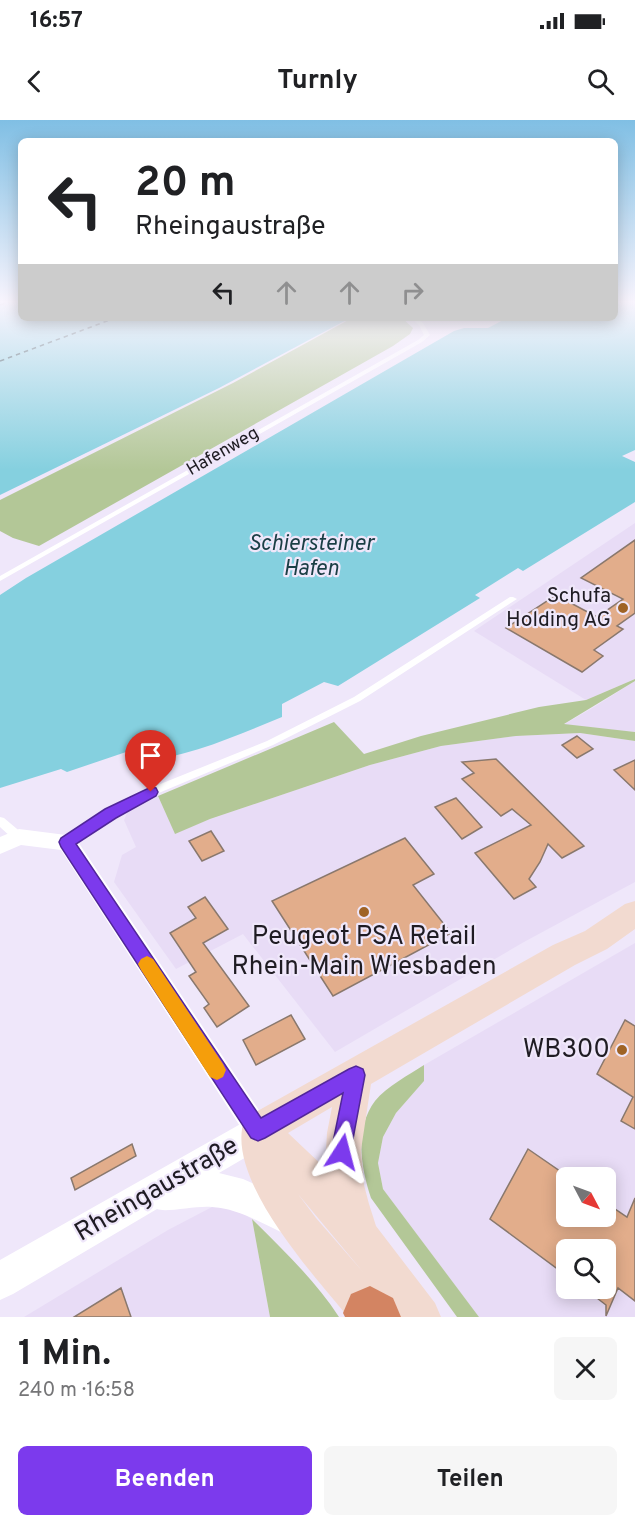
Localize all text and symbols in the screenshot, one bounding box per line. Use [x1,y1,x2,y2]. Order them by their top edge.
text: 16:57 [30,8,83,35]
text: Turnly [277,64,358,98]
icon: back [18,65,51,98]
icon: search [584,65,617,98]
text: 20 m [135,158,236,211]
icon: left [36,162,114,240]
text: Rheingaustraße [135,210,325,244]
icon: left [207,276,240,309]
icon: ahead [270,276,303,309]
icon: ahead [333,276,366,309]
icon: right [396,276,429,309]
street label: Hafenweg [183,422,263,482]
water label: Schiersteiner Hafen [248,531,375,583]
place label: Schufa Holding AG [506,583,611,634]
marker: Schufa Holding AG [616,601,630,615]
pin [125,730,176,792]
icon: arrive [134,739,167,772]
marker: Peugeot PSA Retail Rhein-Main Wiesbaden [357,905,371,919]
place label: Peugeot PSA Retail Rhein-Main Wiesbaden [231,921,497,984]
place label: WB300 [523,1034,610,1067]
marker: WB300 [615,1043,629,1057]
position arrow [310,1120,374,1184]
street label: Rheingaustraße [69,1130,245,1250]
north arrow [556,1167,616,1227]
map controls [556,1167,616,1299]
button: search [556,1239,616,1299]
text: 1 Min. [18,1332,111,1378]
button: close [554,1337,617,1400]
text: 240 m · 16:58 [18,1378,135,1404]
button: Beenden [18,1446,312,1515]
button: Teilen [324,1446,617,1515]

